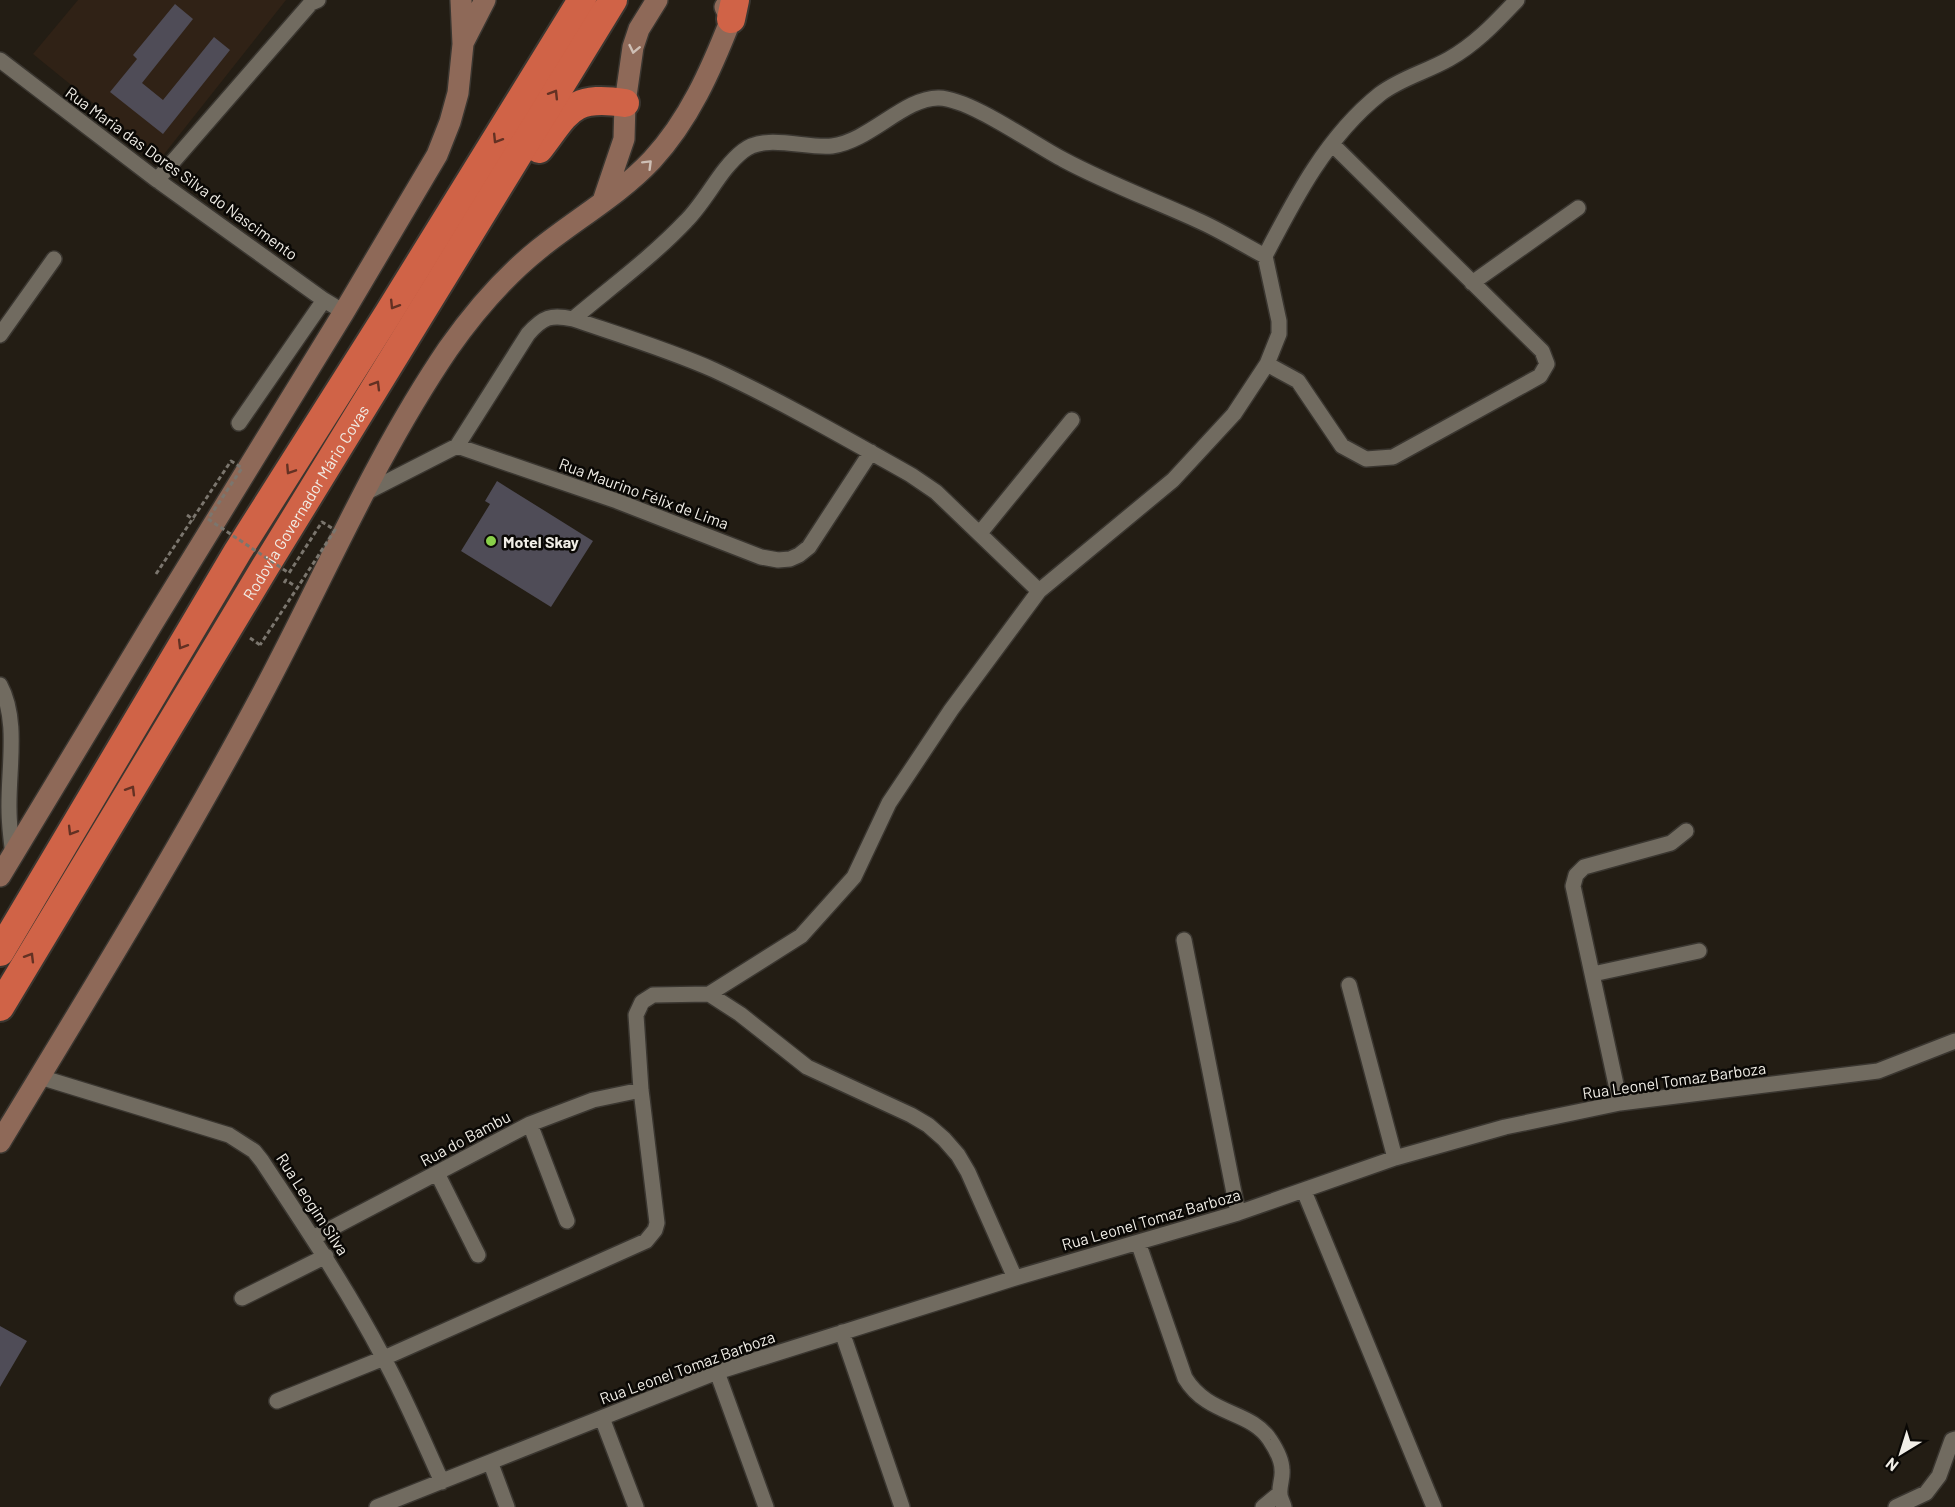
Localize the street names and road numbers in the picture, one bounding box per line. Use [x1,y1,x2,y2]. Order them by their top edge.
street label: Rua Maria das Dores Silva do Nascimento [62,82,302,264]
street label: Rodovia Governador Mário Covas [238,401,372,603]
street label: Rua Maurino Félix de Lima [557,453,731,533]
street label: Rua Leonel Tomaz Barboza [1581,1058,1767,1102]
street label: Rua do Bambu [417,1106,513,1170]
street label: Rua Leogim Silva [273,1149,353,1259]
street label: Rua Leonel Tomaz Barboza [1059,1184,1243,1254]
street label: Rua Leonel Tomaz Barboza [597,1326,777,1408]

